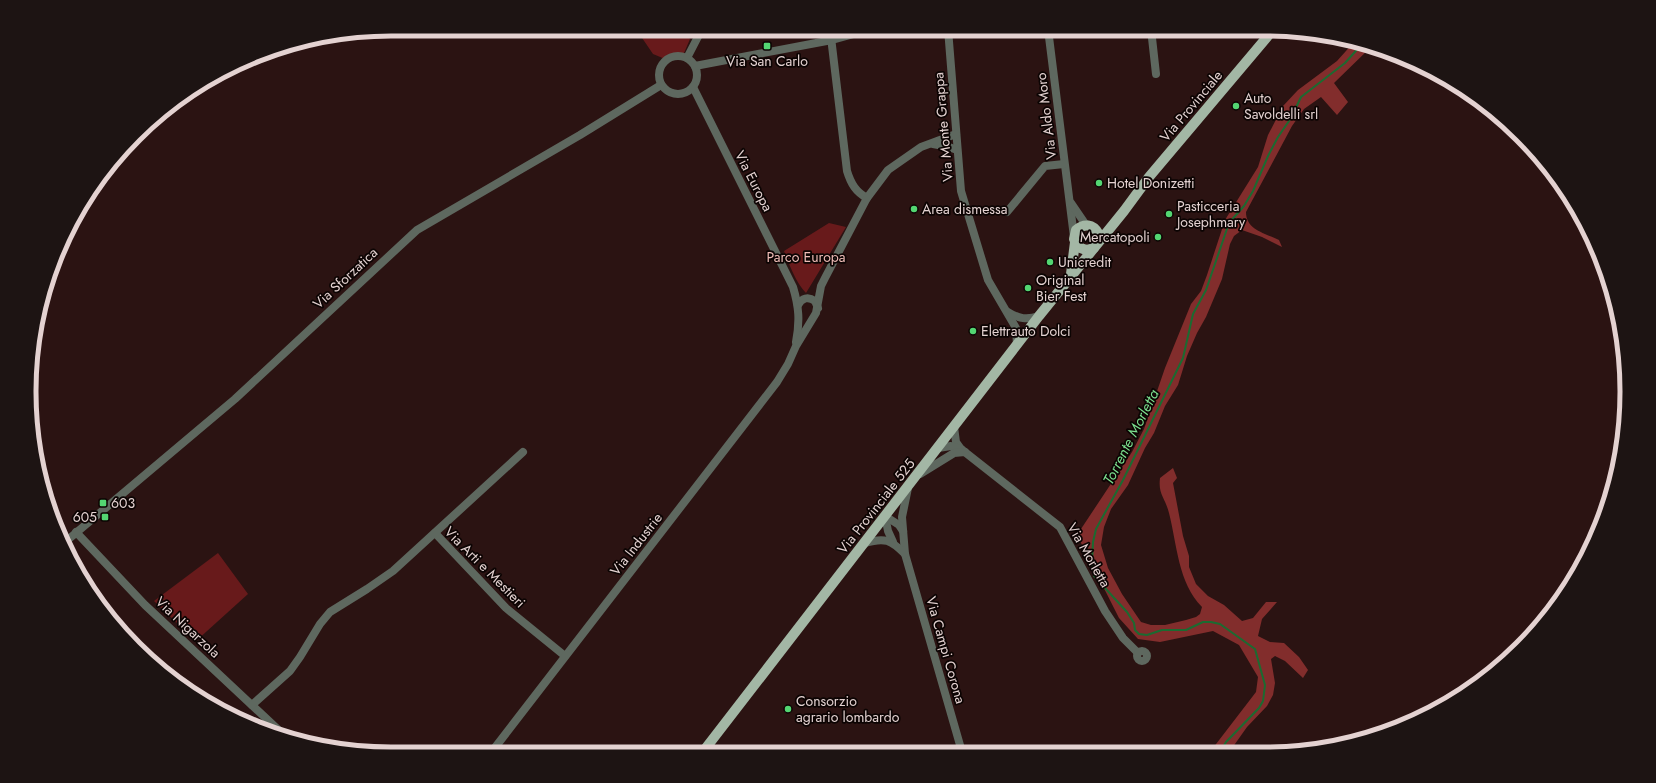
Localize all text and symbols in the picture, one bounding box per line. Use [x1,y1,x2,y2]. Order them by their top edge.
marker: Via San Carlo [762,41,772,51]
place label: Via San Carlo [726,51,808,71]
street label: Via Provinciale [1155,66,1227,146]
street label: Via Monte Grappa [928,71,958,183]
street label: Via Aldo Moro [1031,71,1061,161]
place label: Auto Savoldelli srl [1244,88,1318,124]
marker: Auto Savoldelli srl [1231,101,1241,111]
street label: Via Europa [730,147,778,215]
place label: Hotel Donizetti [1107,173,1195,193]
marker: Hotel Donizetti [1094,178,1104,188]
place label: Pasticceria Josephmary [1175,196,1246,232]
place label: Area dismessa [922,199,1007,219]
marker: Area dismessa [909,204,919,214]
marker: Pasticceria Josephmary [1164,209,1174,219]
place label: Mercatopoli [1080,227,1150,247]
marker: Mercatopoli [1153,232,1163,242]
street label: Via Sforzatica [308,243,382,313]
park label: Parco Europa [766,247,846,267]
place label: Unicredit [1058,252,1112,272]
marker: Unicredit [1045,257,1055,267]
place label: Original Bier Fest [1036,270,1087,306]
marker: Original Bier Fest [1023,283,1033,293]
place label: Elettrauto Dolci [981,321,1071,341]
marker: Elettrauto Dolci [968,326,978,336]
water label: Torrente Morletta [1097,385,1165,489]
street label: Via Provinciale 525 [832,454,920,558]
place label: 603 [111,493,135,513]
marker: 603 [98,498,108,508]
place label: 605 [73,507,97,527]
street label: Via Industrie [605,508,667,580]
marker: 605 [100,512,110,522]
street label: Via Morletta [1062,519,1116,591]
street label: Via Arti e Mestieri [440,522,530,612]
street label: Via Nigarzola [151,592,225,662]
street label: Via Campi Corona [921,594,971,706]
place label: Consorzio agrario lombardo [796,691,900,727]
marker: Consorzio agrario lombardo [783,704,793,714]

